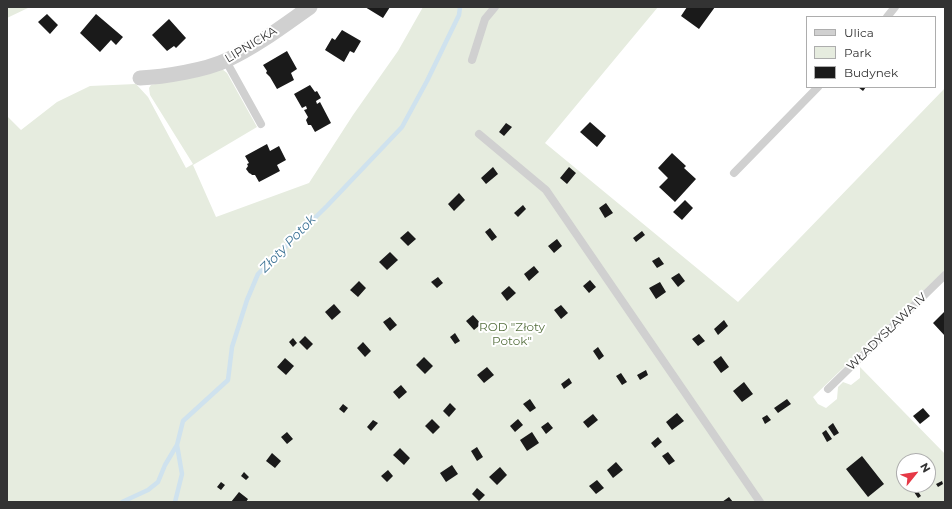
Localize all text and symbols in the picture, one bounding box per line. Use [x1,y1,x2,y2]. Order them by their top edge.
legend [806,16,936,88]
street label: LIPNICKA [222,24,280,66]
text: Ulica [844,25,874,40]
text: Park [844,45,871,60]
text: Budynek [844,65,898,80]
water label: Złoty Potok [257,212,319,276]
street label: WŁADYSŁAWA IV [844,290,930,374]
park label: ROD "Złoty Potok" [479,320,545,348]
north arrow [896,453,936,493]
text: N [917,460,934,475]

